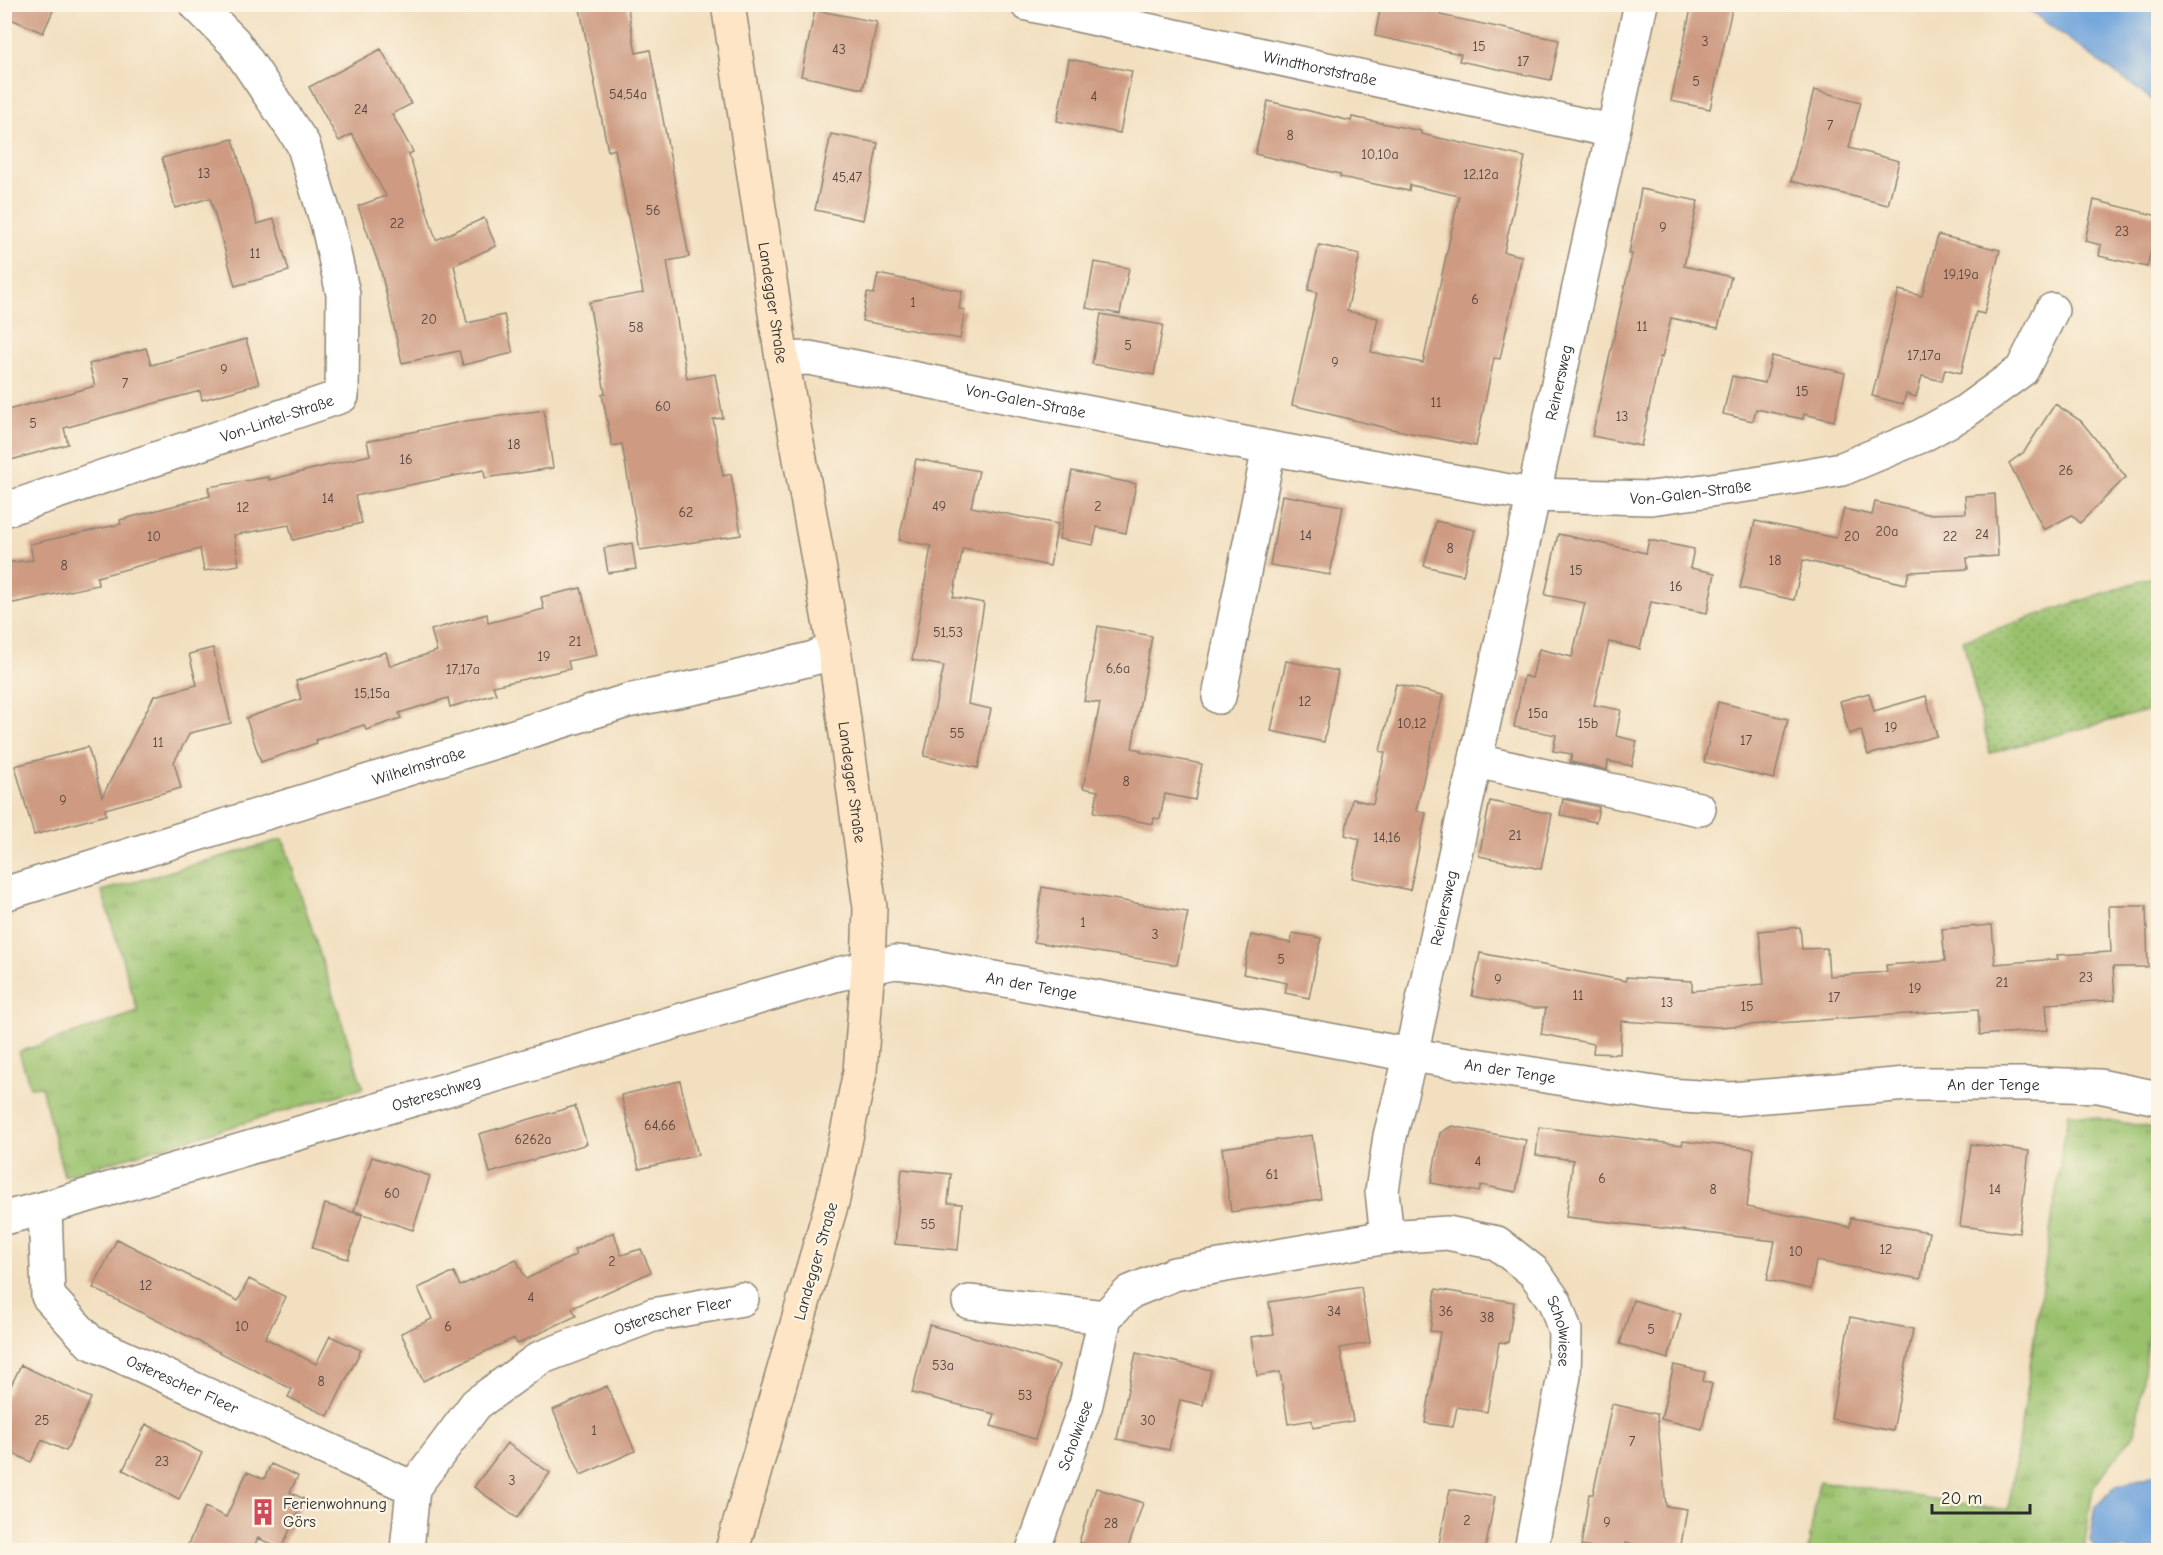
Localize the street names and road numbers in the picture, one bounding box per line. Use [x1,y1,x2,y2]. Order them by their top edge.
street label: Windthorststraße [1261,48,1379,90]
street label: Landegger Straße [754,241,791,365]
street label: Reinersweg [1542,343,1576,422]
street label: Von-Galen-Straße [964,381,1087,422]
street label: Von-Lintel-Straße [218,391,336,446]
street label: Von-Galen-Straße [1630,477,1753,508]
street label: Landegger Straße [834,720,869,844]
street label: Wilhelmstraße [370,744,468,789]
street label: Reinersweg [1427,869,1461,948]
street label: An der Tenge [985,969,1079,1003]
street label: An der Tenge [1463,1055,1557,1087]
street label: Ostereschweg [390,1072,483,1115]
street label: An der Tenge [1947,1076,2040,1094]
street label: Landegger Straße [790,1200,841,1322]
street label: Scholwiese [1543,1292,1573,1367]
street label: Osterescher Fleer [611,1293,734,1339]
street label: Osterescher Fleer [123,1352,242,1418]
street label: Scholwiese [1055,1398,1096,1473]

